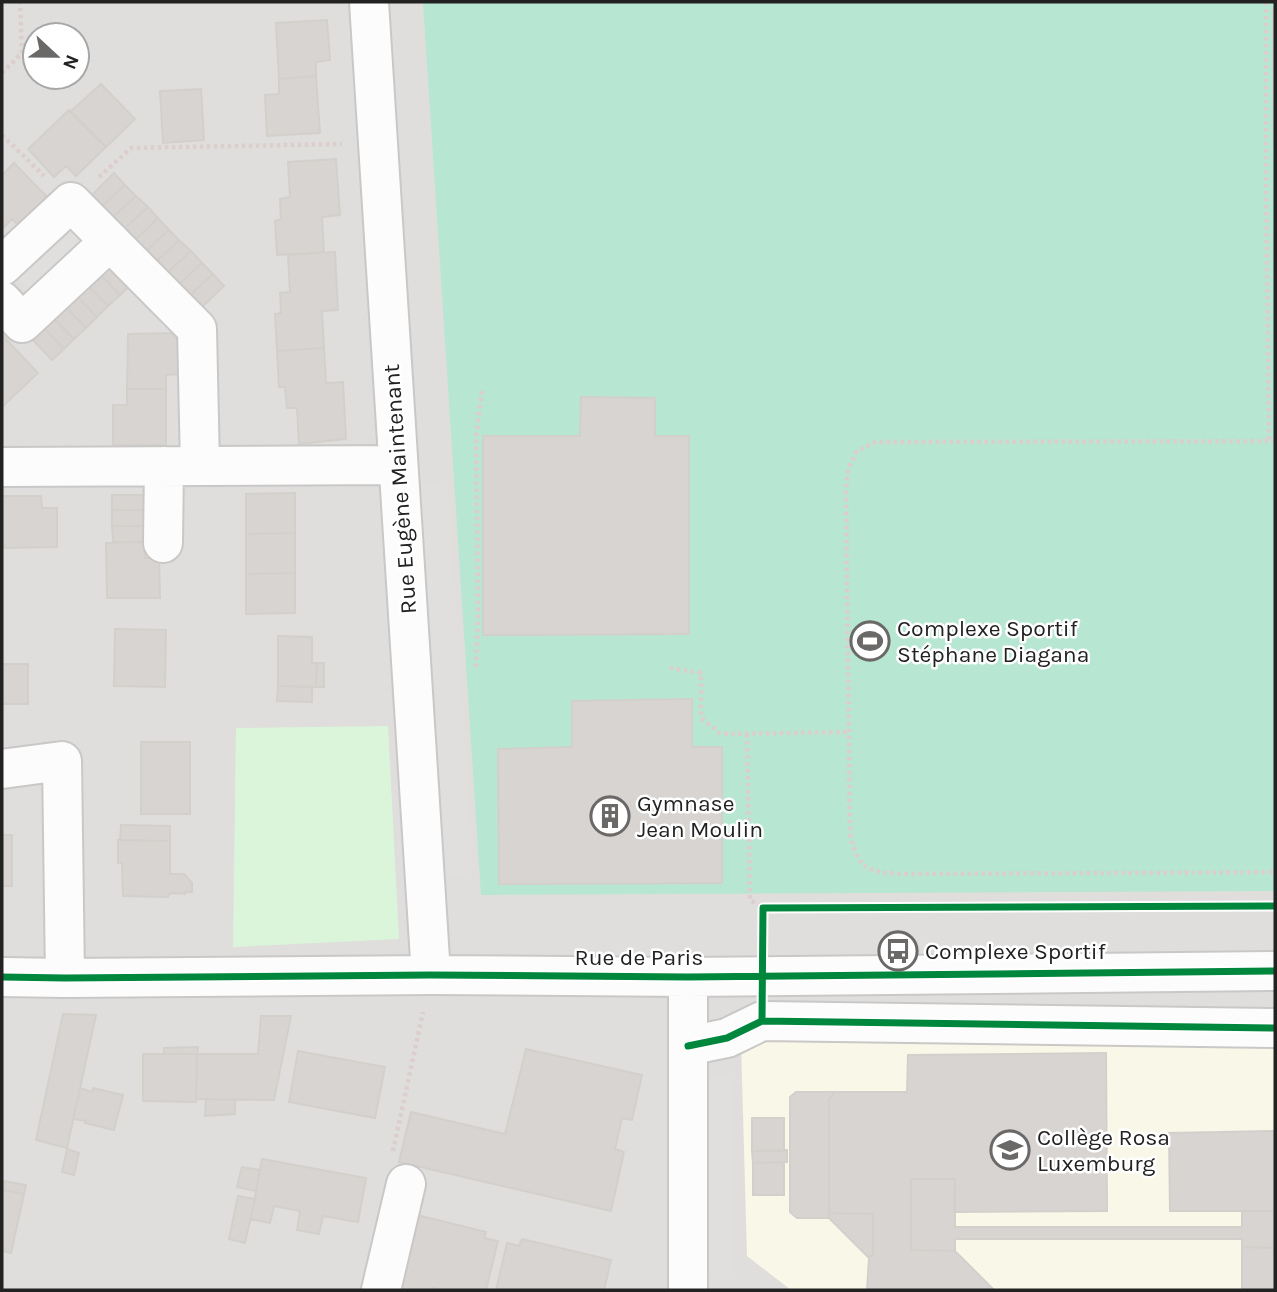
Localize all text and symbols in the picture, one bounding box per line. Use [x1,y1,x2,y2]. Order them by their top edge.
north arrow [21,21,91,91]
text: N [58,52,84,72]
street label: Rue Eugène Maintenant [378,363,422,615]
place label: Complexe Sportif Stéphane Diagana [897,615,1089,668]
sports icon: Complexe Sportif Stéphane Diagana [849,620,891,662]
place label: Gymnase Jean Moulin [637,790,763,843]
building icon: Gymnase Jean Moulin [589,795,631,837]
bus stop icon: Complexe Sportif [877,930,919,972]
place label: Complexe Sportif [925,938,1106,965]
street label: Rue de Paris [575,944,703,971]
place label: Collège Rosa Luxemburg [1037,1124,1170,1177]
school or university icon: Collège Rosa Luxemburg [989,1129,1031,1171]

